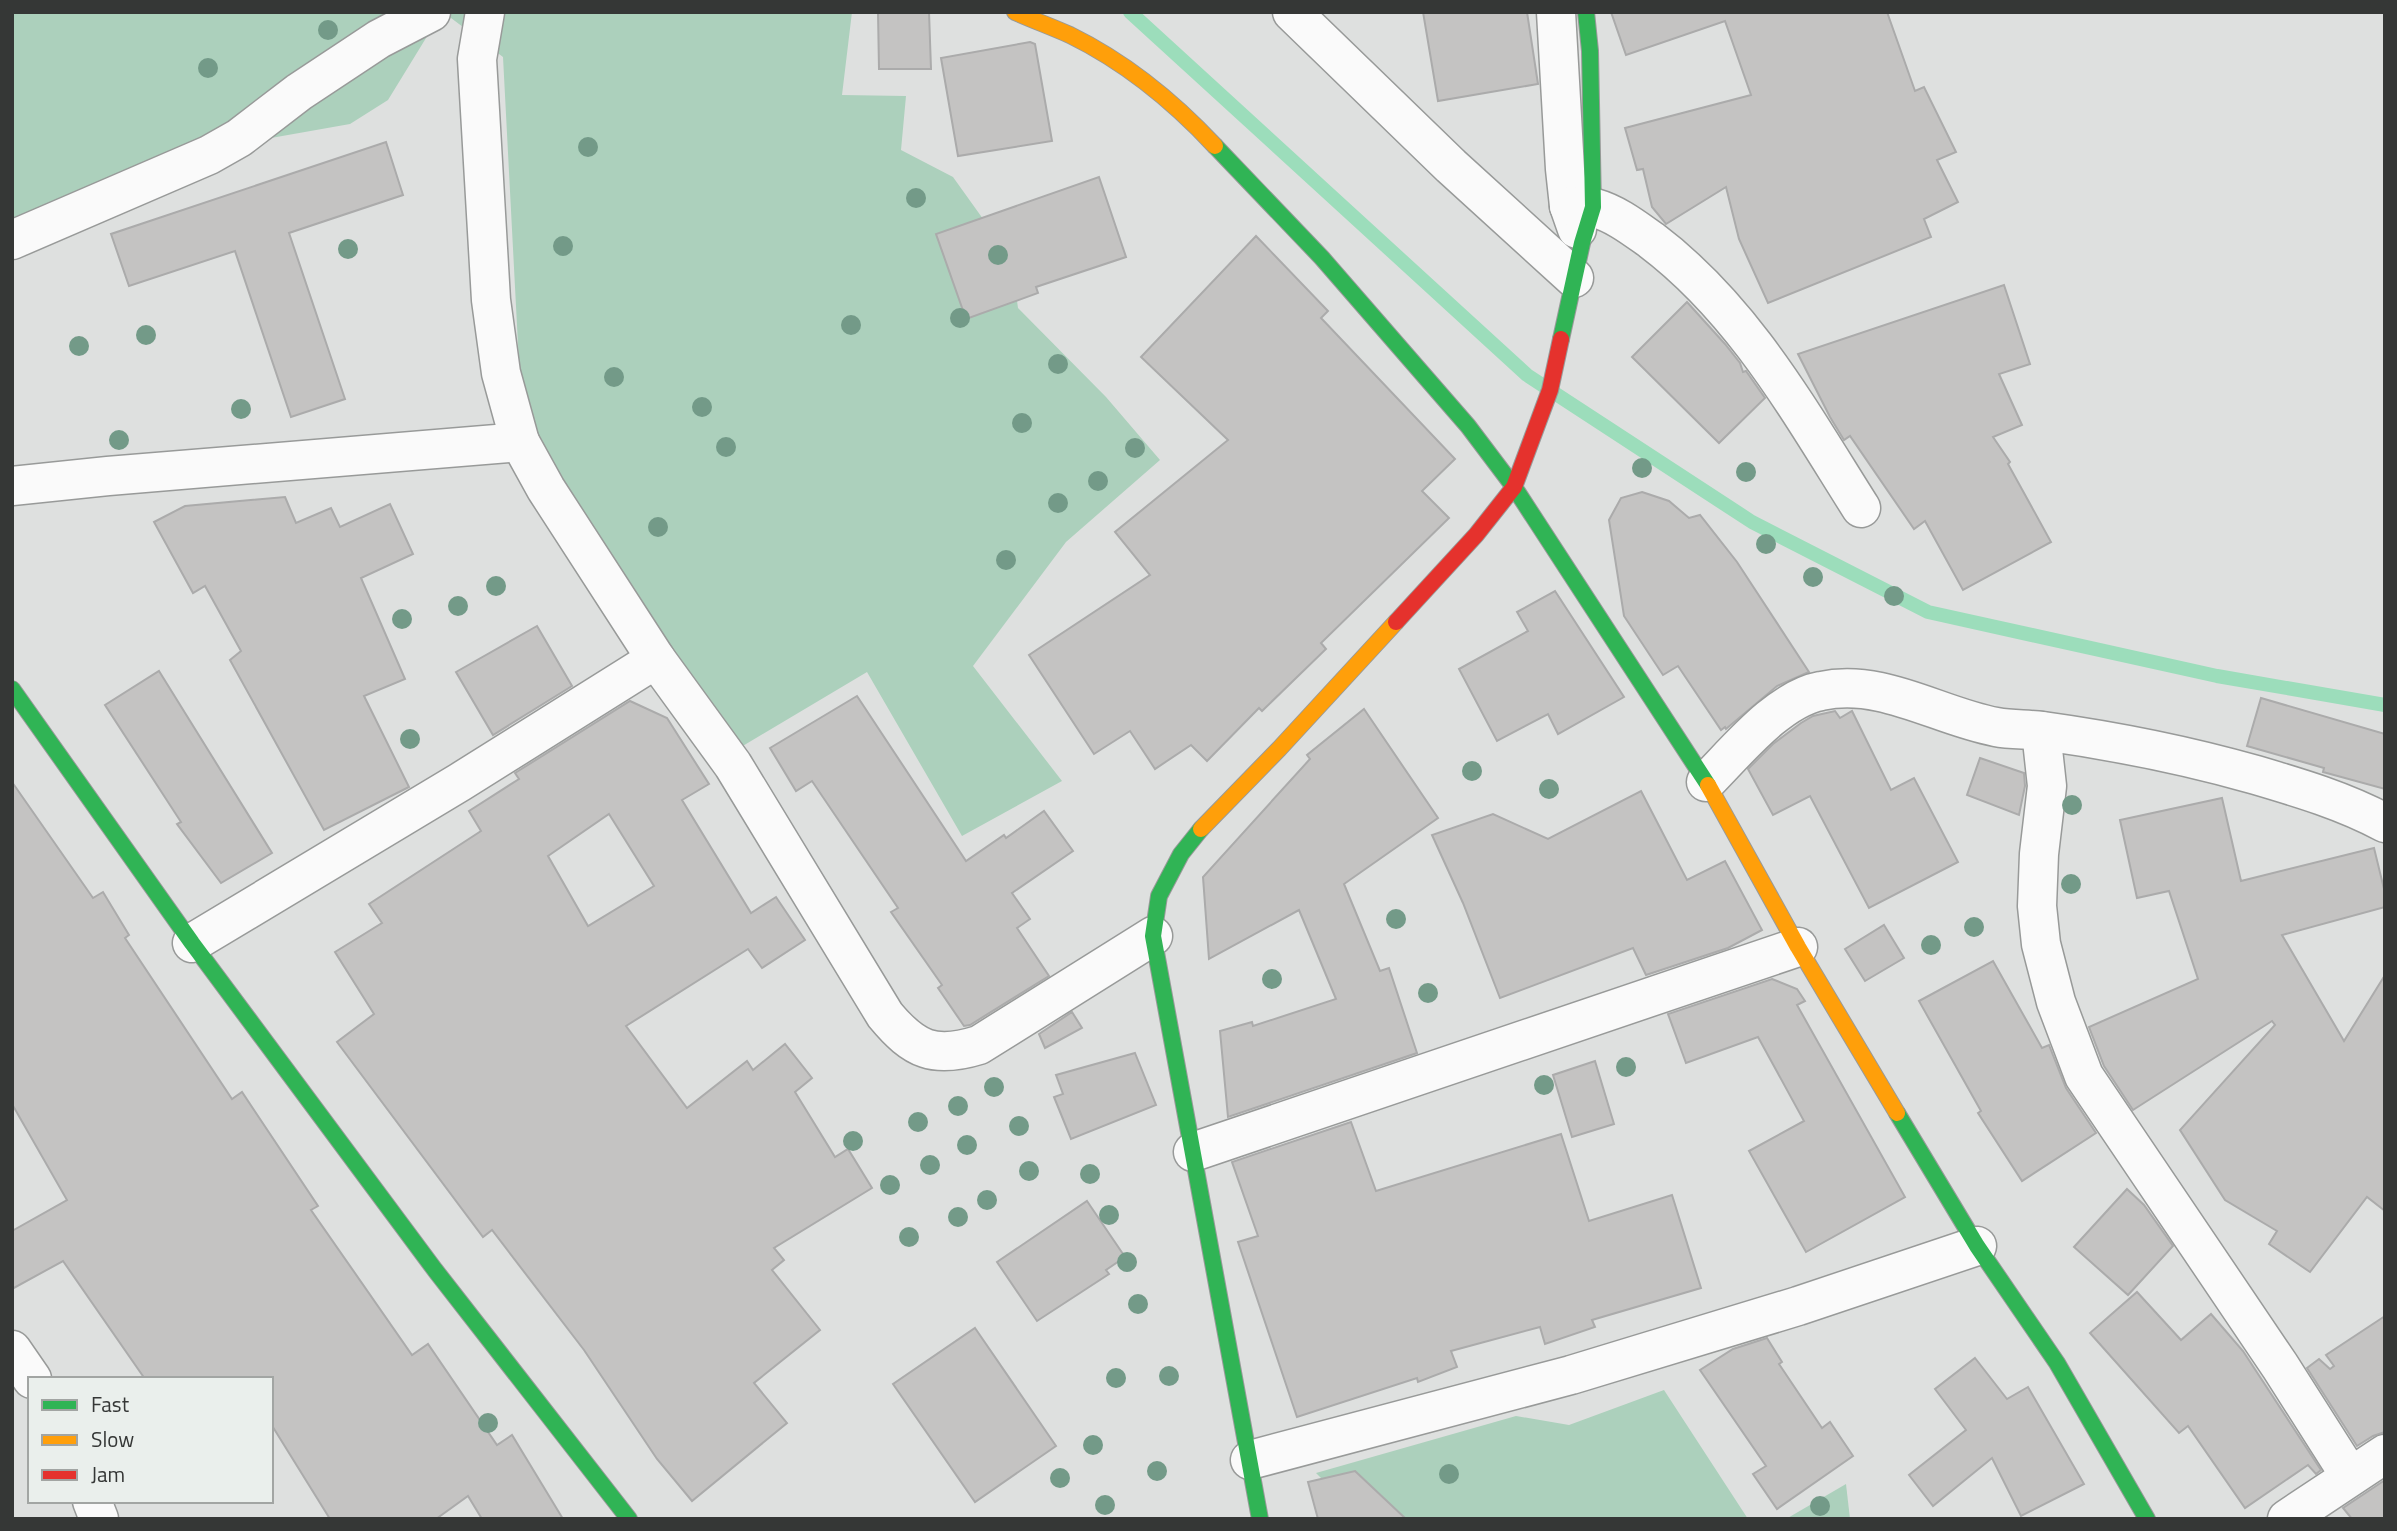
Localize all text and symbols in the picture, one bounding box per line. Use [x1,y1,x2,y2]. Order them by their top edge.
legend [28,1377,273,1503]
text: Fast [91,1388,130,1420]
text: Slow [91,1423,134,1455]
text: Jam [91,1458,125,1490]

